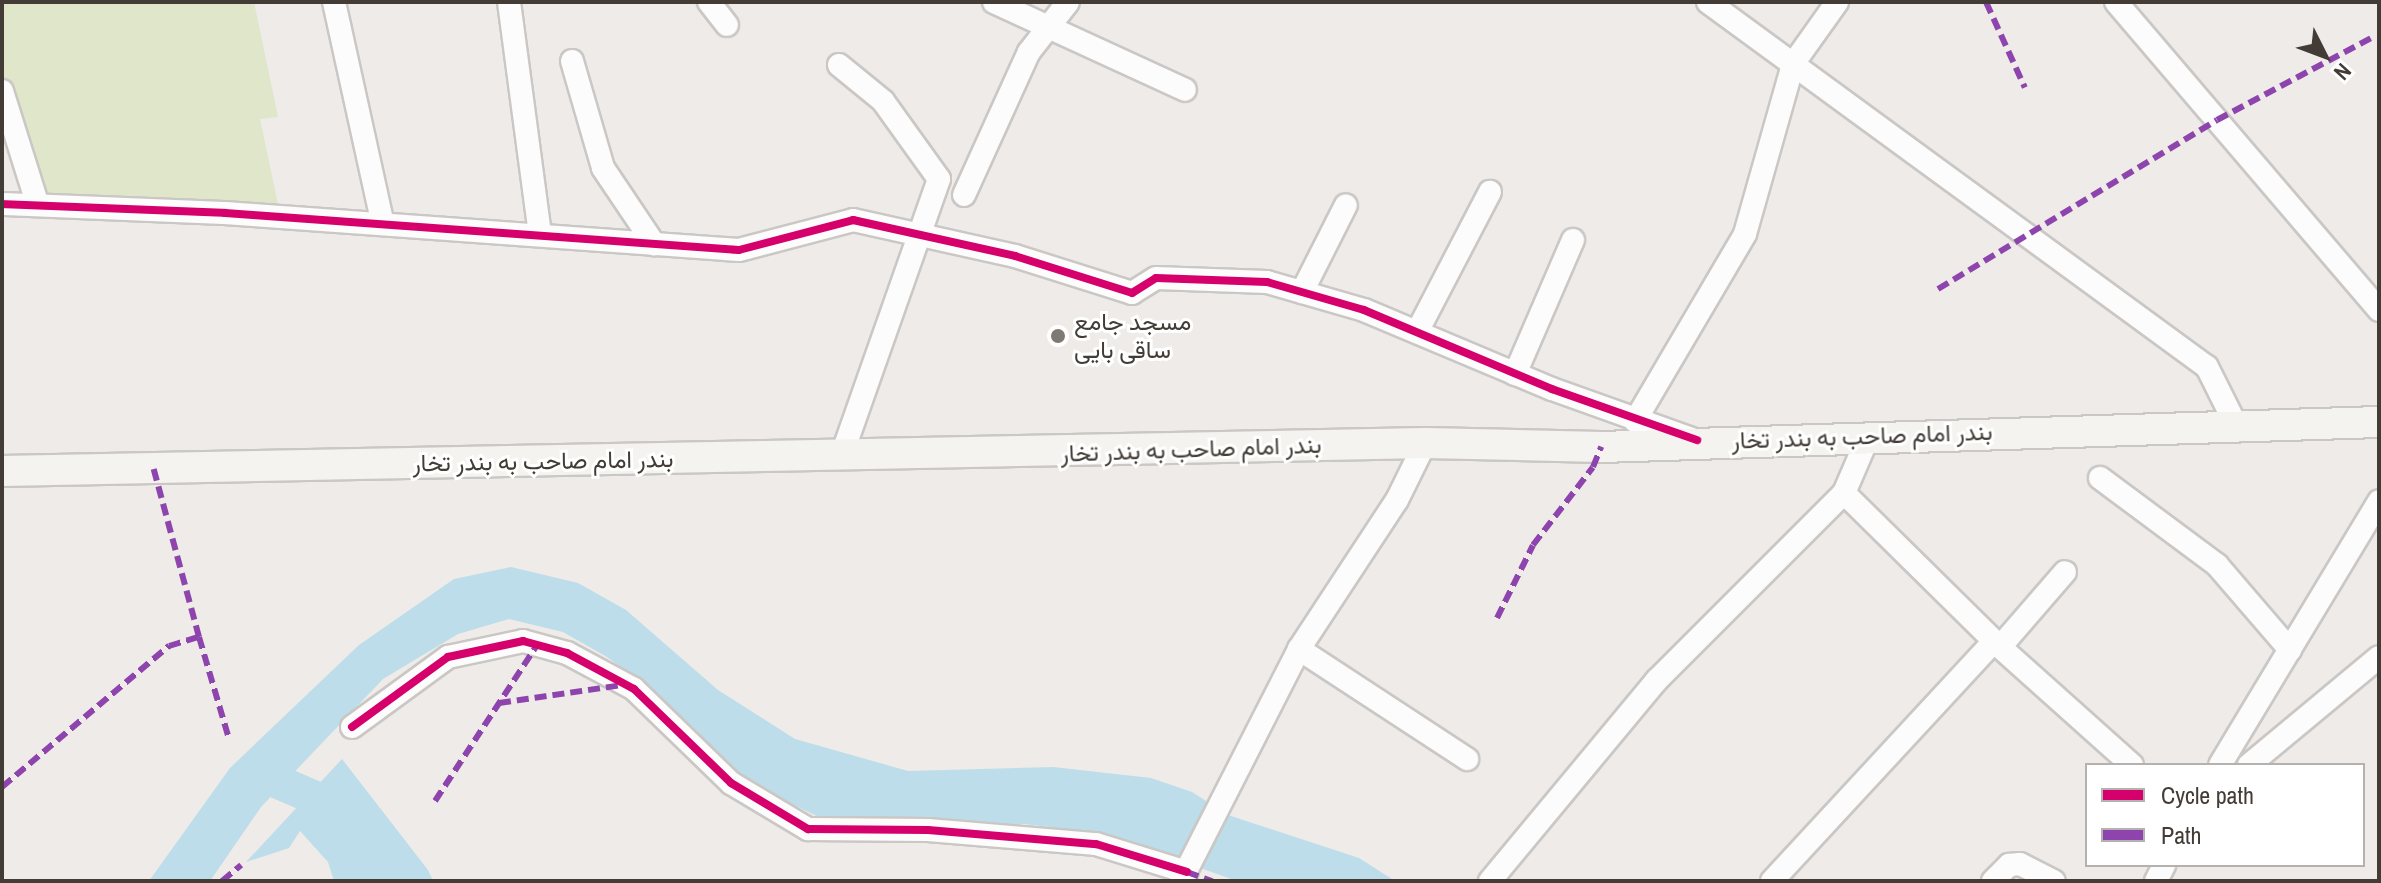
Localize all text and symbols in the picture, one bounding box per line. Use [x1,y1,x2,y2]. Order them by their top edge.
north arrow [2285,16,2365,96]
text: N [2327,57,2358,87]
place label: مسجد جامع ساقی بایی [1074,308,1191,364]
marker: مسجد جامع ساقی بایی [1049,327,1067,345]
street label: بندر امام صاحب به بندر تخار [1731,417,1993,455]
street label: بندر امام صاحب به بندر تخار [1060,430,1322,468]
street label: بندر امام صاحب به بندر تخار [412,444,674,478]
legend [2085,763,2365,867]
text: Cycle path [2161,779,2254,811]
text: Path [2161,819,2202,851]

